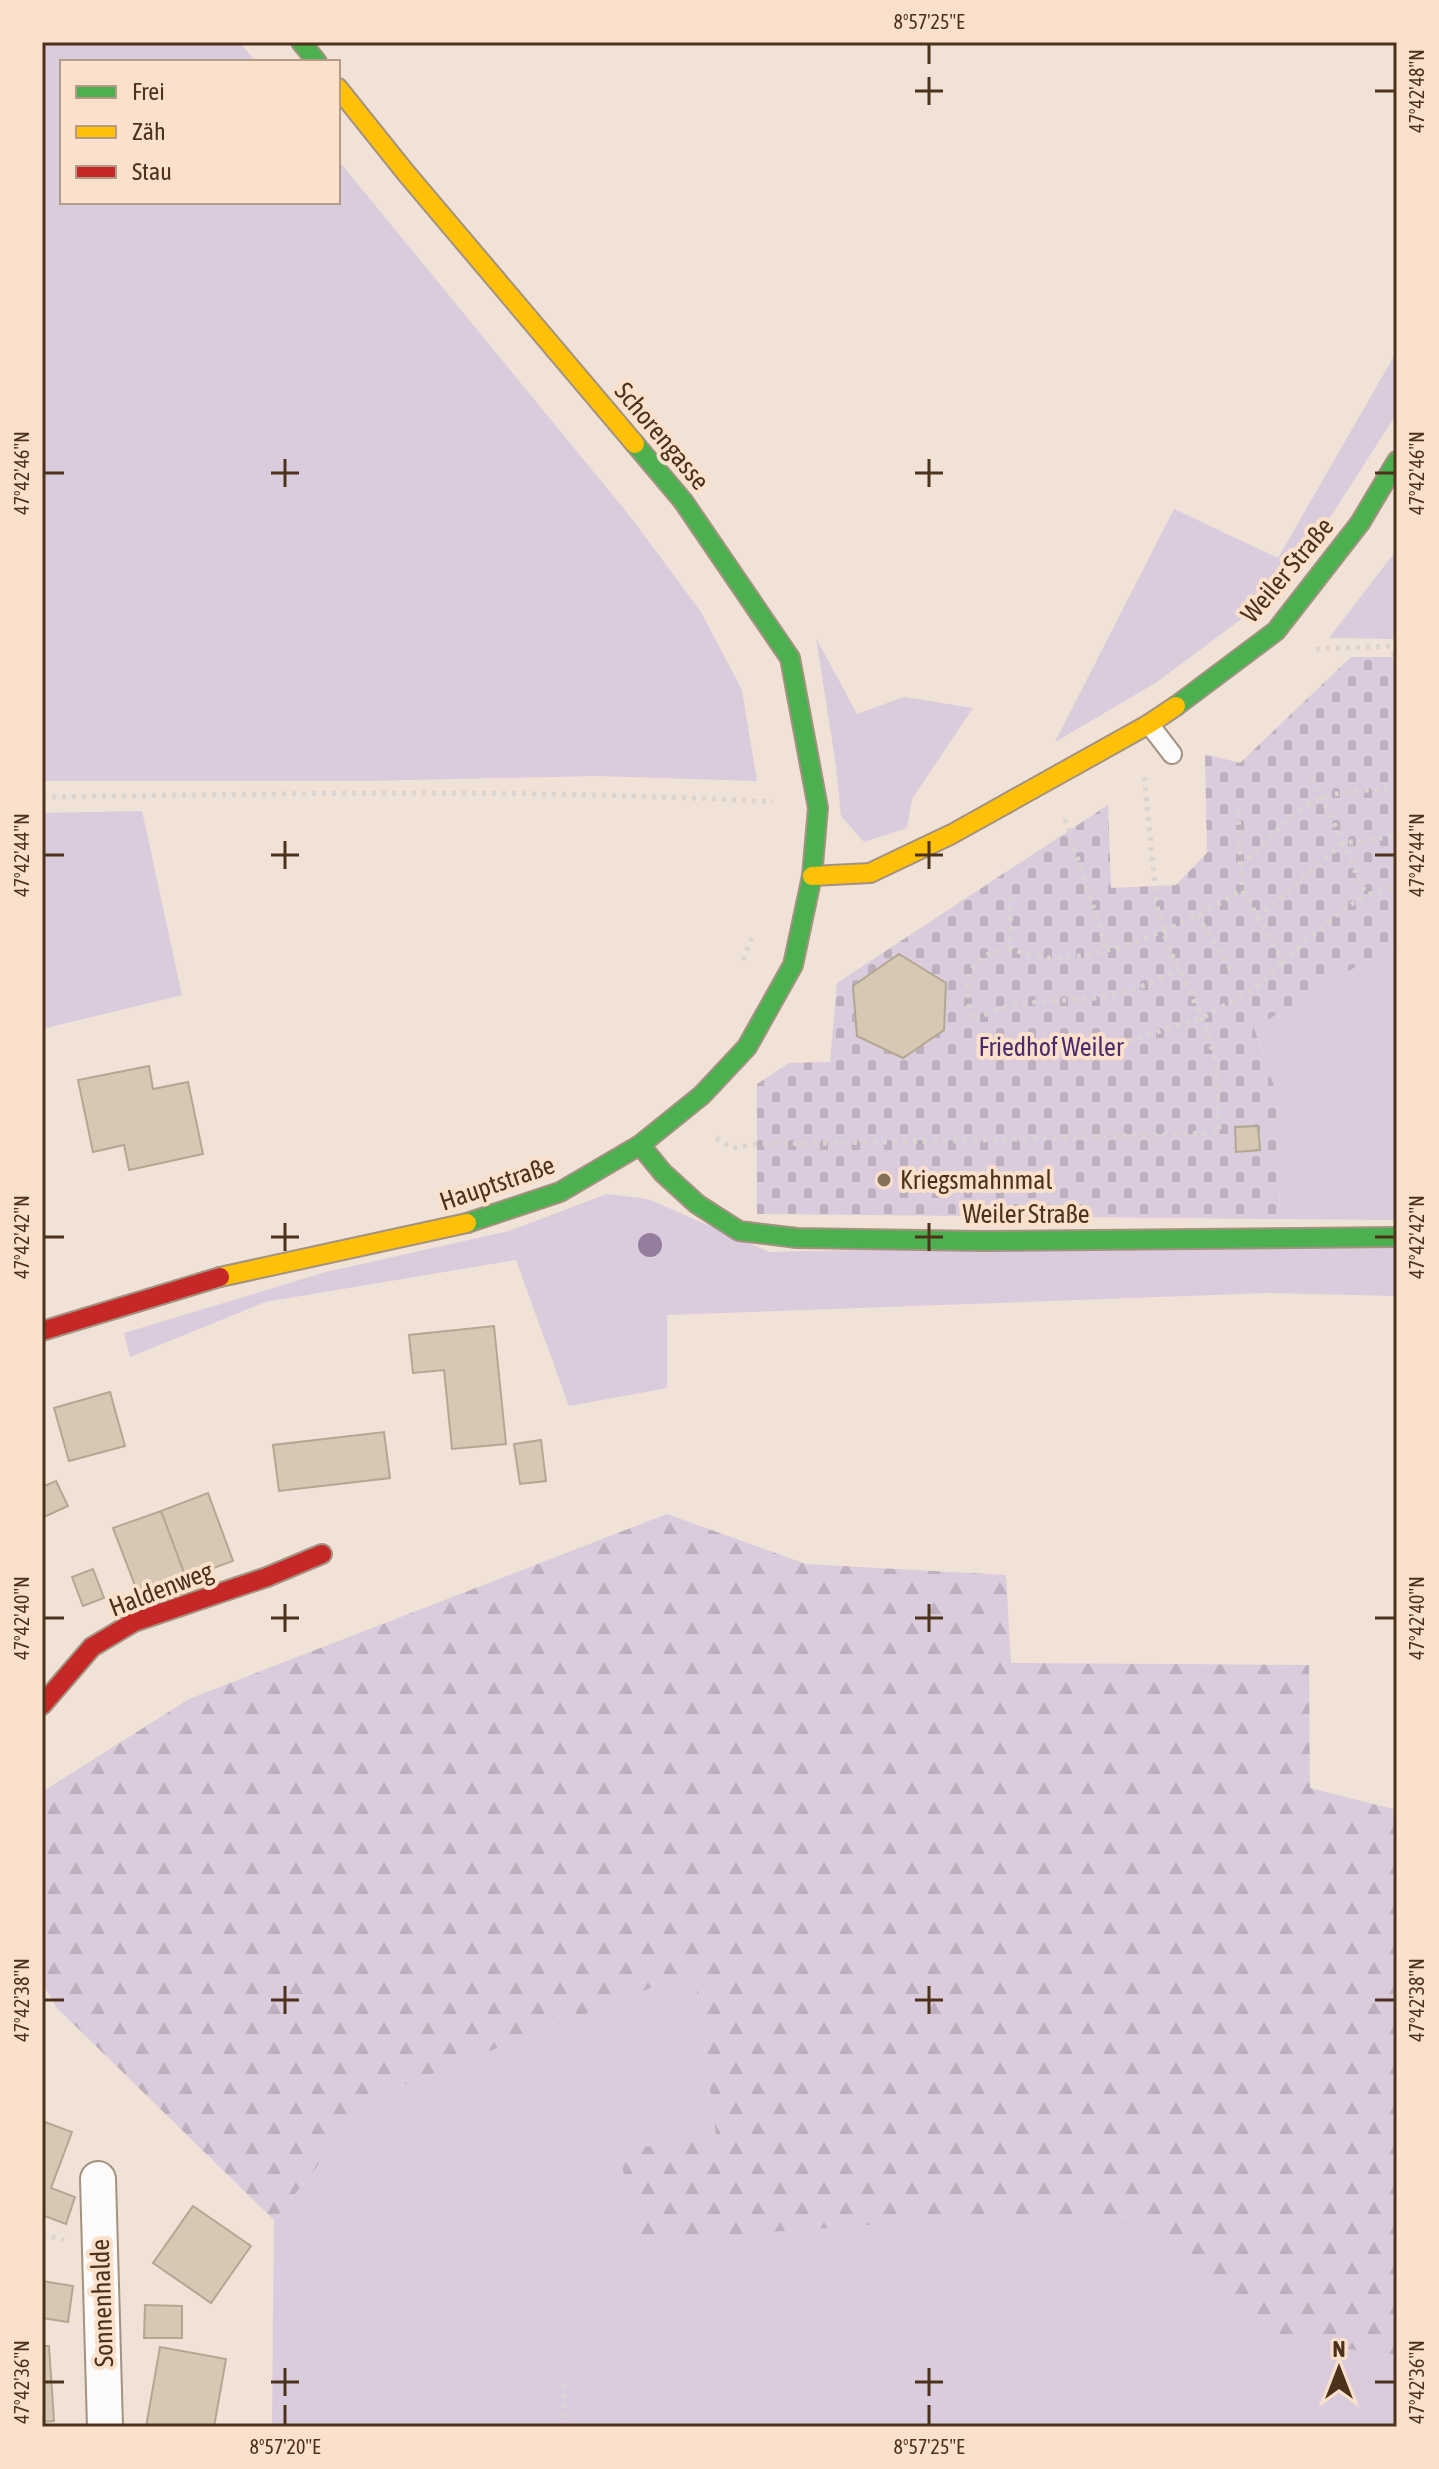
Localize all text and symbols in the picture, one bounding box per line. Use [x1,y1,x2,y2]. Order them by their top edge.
text: 8°57'25"E [894,10,965,33]
text: 47°42'48"N [1405,49,1428,133]
legend [60,60,340,204]
text: Frei [132,78,165,105]
text: Zäh [132,118,166,145]
text: Stau [132,158,172,185]
street label: Schorengasse [609,376,715,496]
text: 47°42'46"N [10,431,33,515]
text: 47°42'46"N [1405,431,1428,515]
street label: Weiler Straße [1235,512,1339,628]
text: 47°42'44"N [10,813,33,897]
text: 47°42'44"N [1405,813,1428,897]
park label: Friedhof Weiler [978,1032,1124,1062]
street label: Hauptstraße [436,1149,558,1217]
place label: Kriegsmahnmal [900,1165,1052,1195]
marker: Kriegsmahnmal [875,1171,893,1189]
text: 47°42'42"N [10,1195,33,1279]
text: 47°42'42"N [1405,1195,1428,1279]
street label: Weiler Straße [962,1199,1090,1229]
street label: Haldenweg [105,1555,218,1623]
text: 47°42'40"N [10,1576,33,1660]
text: 47°42'40"N [1405,1576,1428,1660]
text: 47°42'38"N [10,1958,33,2042]
text: 47°42'38"N [1405,1958,1428,2042]
street label: Sonnenhalde [85,2238,119,2368]
north arrow [1299,2329,1379,2409]
text: N [1333,2336,1345,2362]
text: 47°42'36"N [10,2340,33,2424]
text: 47°42'36"N [1405,2340,1428,2424]
text: 8°57'20"E [250,2435,321,2458]
text: 8°57'25"E [894,2435,965,2458]

